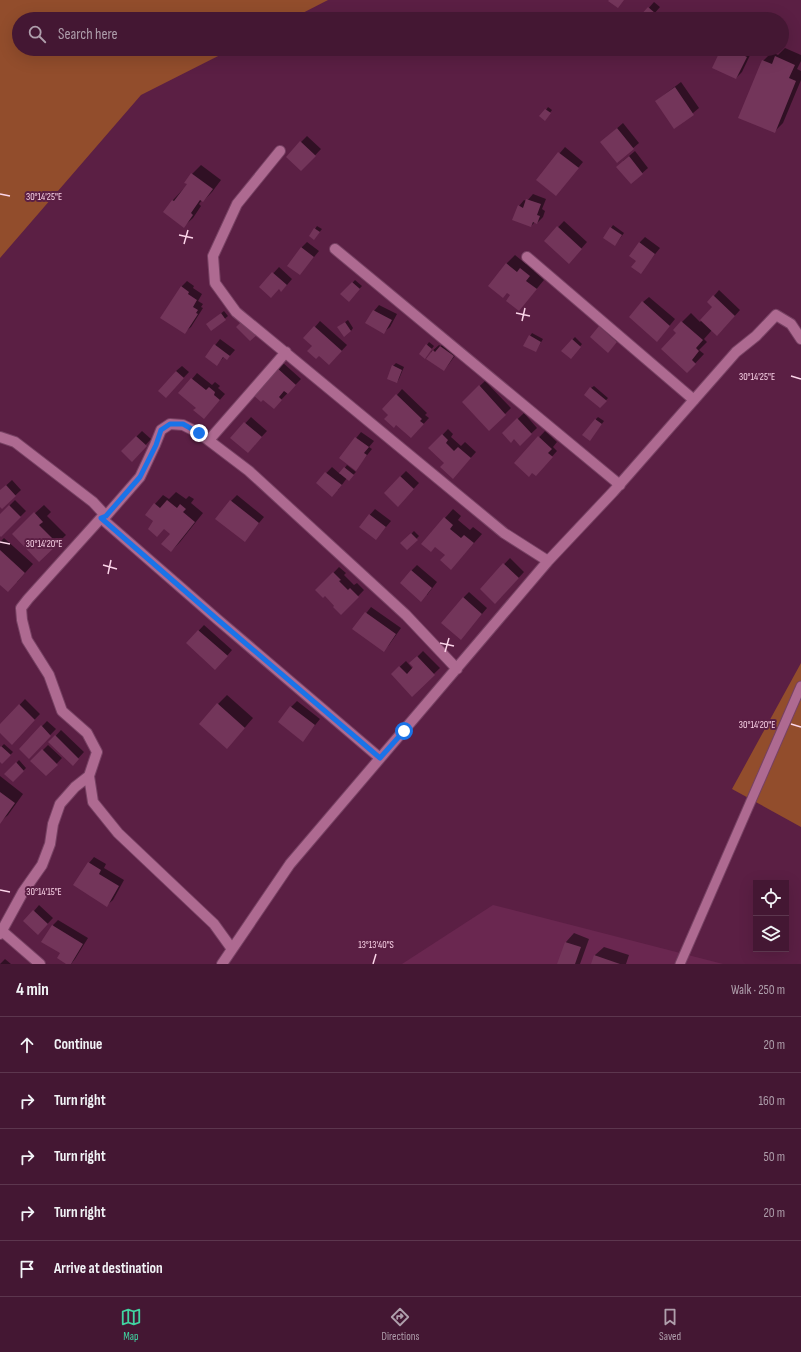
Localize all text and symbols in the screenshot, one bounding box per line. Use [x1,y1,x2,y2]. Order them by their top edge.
search box [12,12,789,56]
icon: search [26,23,48,45]
text: Search here [58,25,118,44]
text: 30°14'25"E [26,191,62,203]
text: 30°14'25"E [739,371,775,383]
route end [190,424,208,442]
text: 30°14'20"E [26,538,62,550]
text: 30°14'20"E [739,719,775,731]
route start [395,722,413,740]
map controls [753,880,789,952]
button: locate [753,880,789,916]
text: 30°14'15"E [26,886,62,898]
button: layers [753,916,789,952]
text: 13°13'40"S [358,939,394,951]
text: 4 min [16,980,49,1000]
text: Walk · 250 m [731,982,785,998]
icon: ahead [16,1034,38,1056]
text: Continue [54,1035,103,1054]
text: 20 m [763,1037,785,1053]
icon: right [16,1090,38,1112]
text: Turn right [54,1091,106,1110]
text: 160 m [759,1093,785,1109]
icon: right [16,1146,38,1168]
text: Turn right [54,1147,106,1166]
text: 50 m [764,1149,785,1165]
icon: right [16,1202,38,1224]
text: Turn right [54,1203,106,1222]
text: 20 m [763,1205,785,1221]
icon: arrive [16,1258,38,1280]
text: Arrive at destination [54,1259,163,1278]
tab: Map [120,1306,142,1343]
tab: Directions [382,1306,419,1343]
tab: Saved [659,1306,681,1343]

